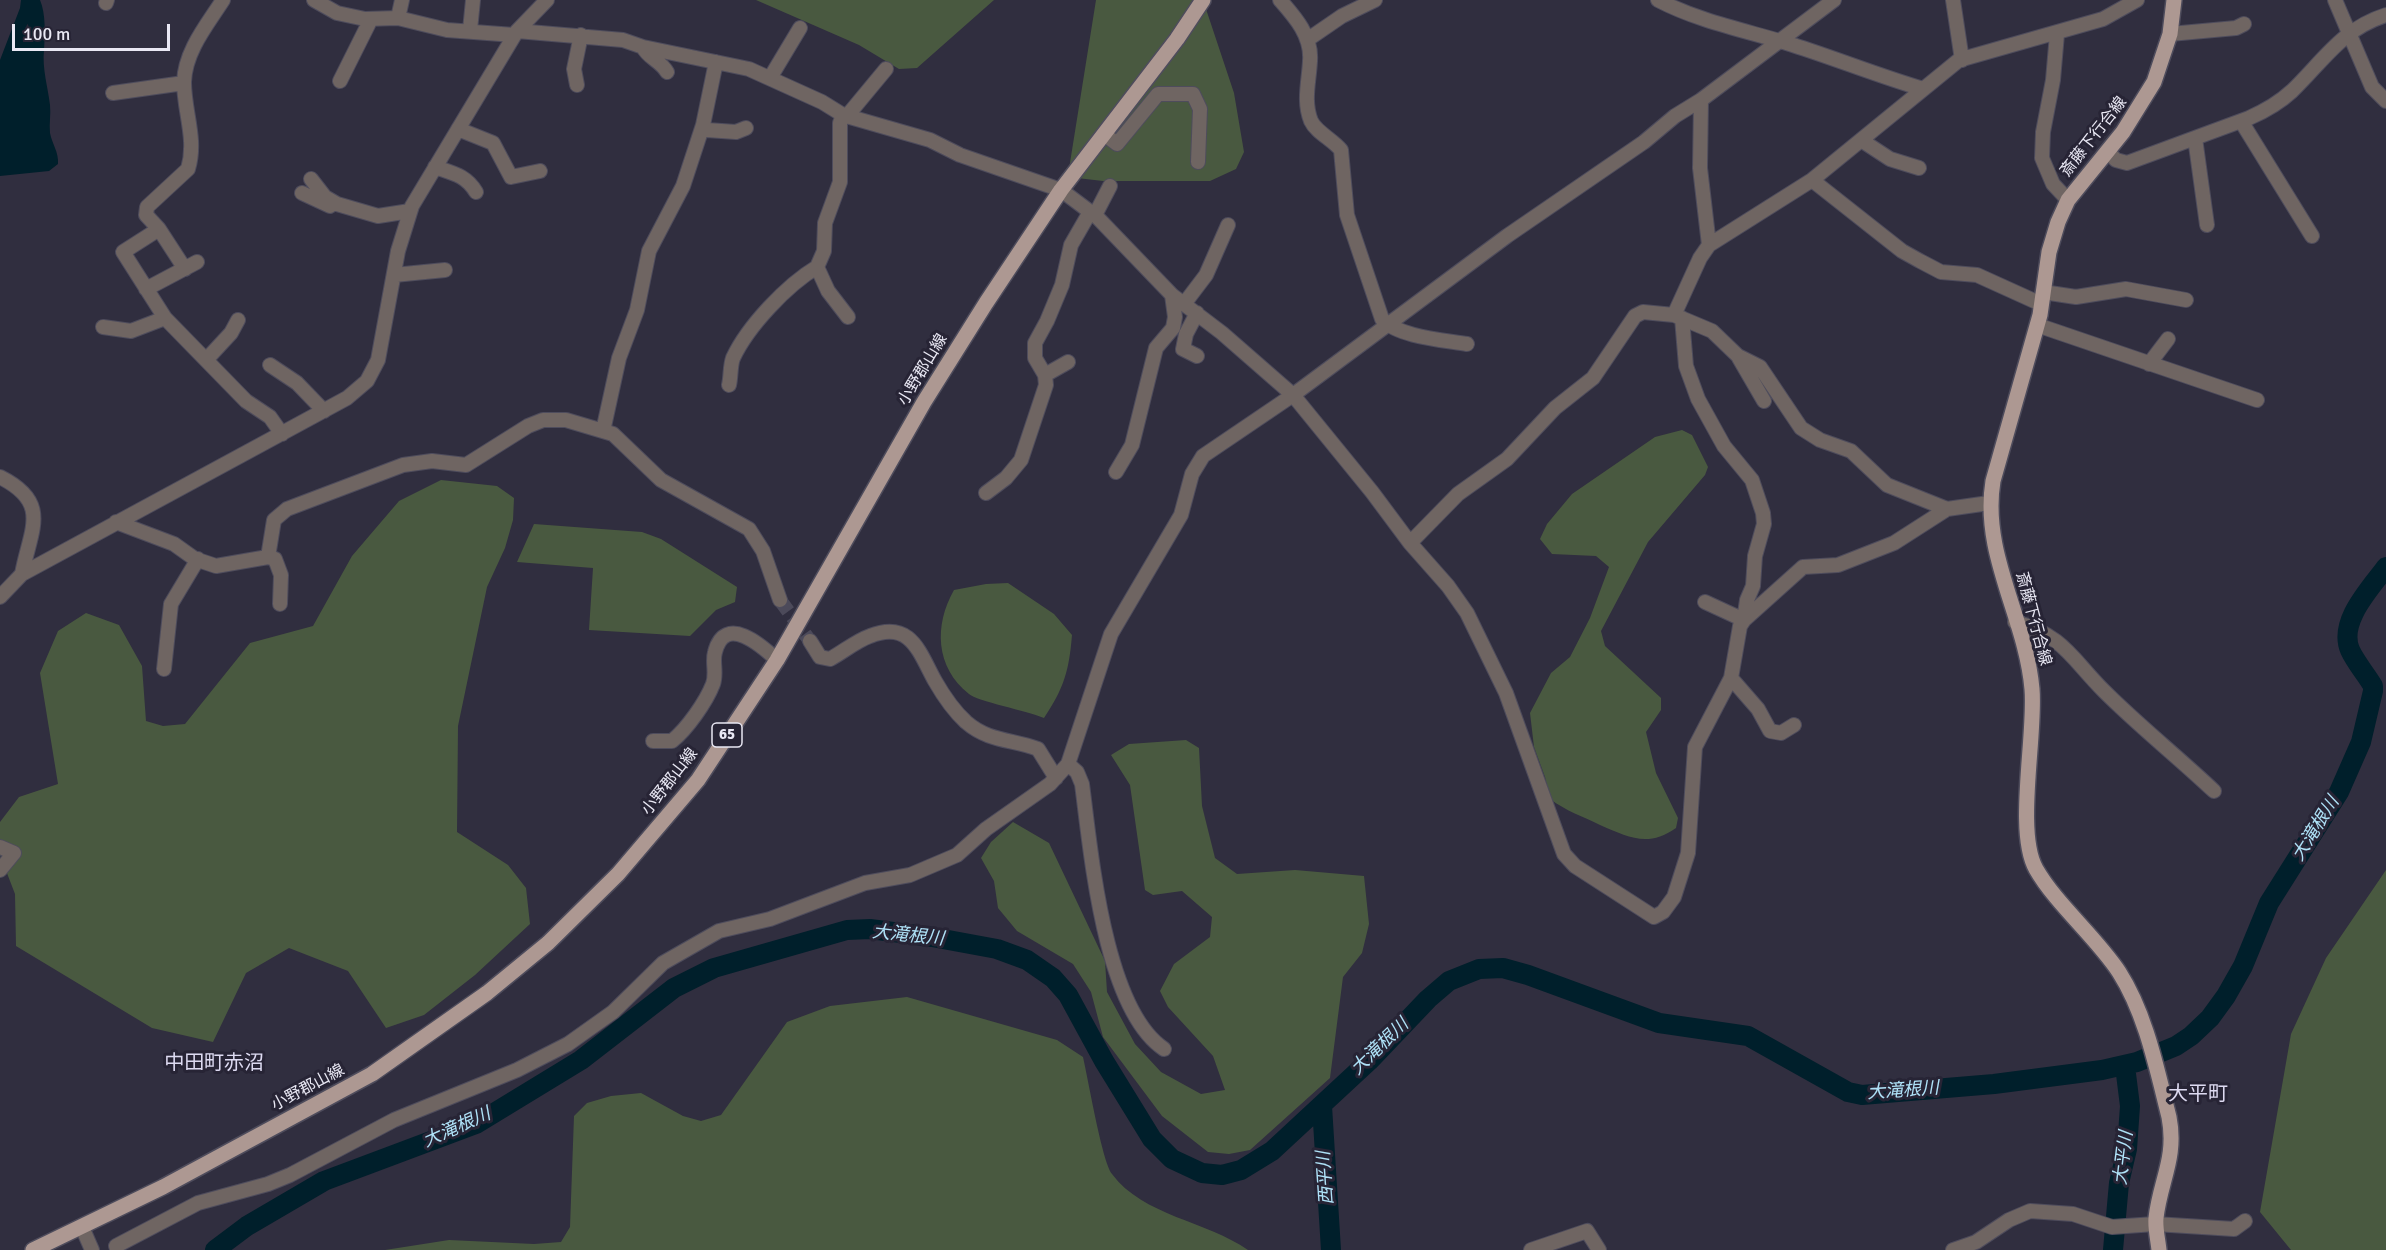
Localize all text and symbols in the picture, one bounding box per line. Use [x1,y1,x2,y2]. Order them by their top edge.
scale bar [15,12,172,50]
text: 100 m [23,23,70,45]
street label: 斎藤下行合線 [2057,93,2131,181]
street label: 小野郡山線 [894,331,952,409]
street label: 斎藤下行合線 [2011,570,2055,668]
road number: 65 [712,723,742,747]
street label: 小野郡山線 [638,745,702,819]
water label: 大滝根川 [2288,793,2344,865]
water label: 大滝根川 [871,921,945,951]
water label: 大滝根川 [1347,1014,1413,1080]
district label: 中田町赤沼 [164,1052,264,1076]
street label: 小野郡山線 [268,1061,348,1115]
water label: 大滝根川 [1866,1078,1940,1104]
district label: 大平町 [2168,1083,2228,1107]
water label: 大滝根川 [420,1103,494,1153]
water label: 大平川 [2110,1130,2138,1186]
water label: 西平川 [1313,1150,1339,1206]

